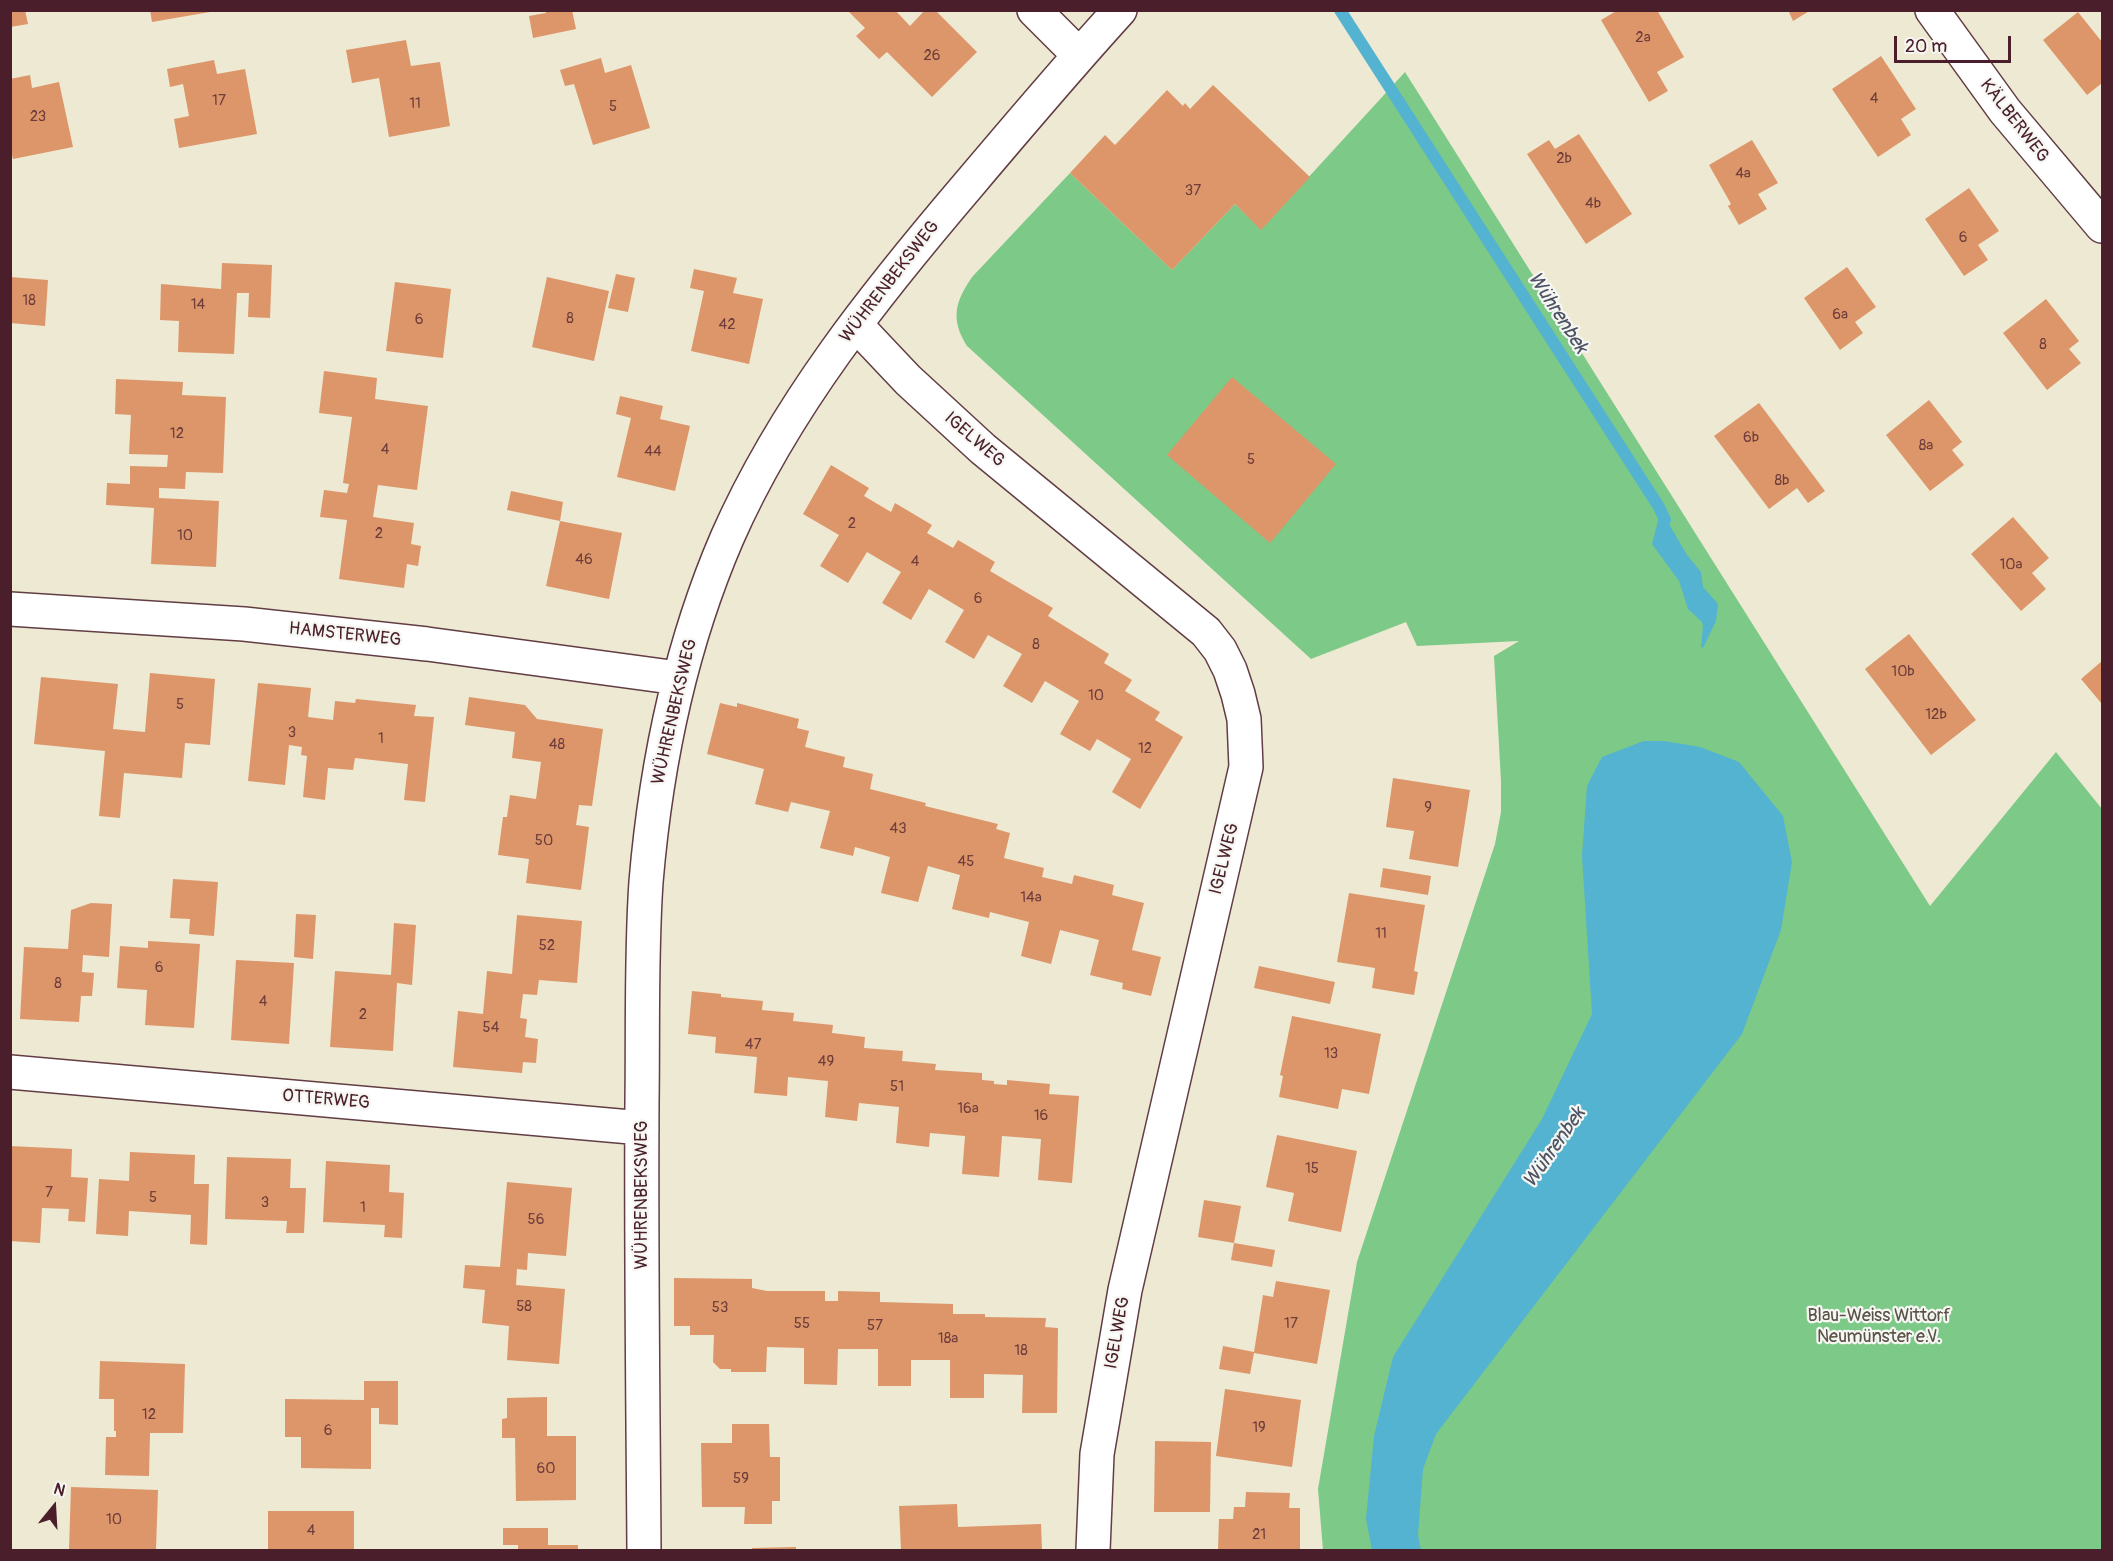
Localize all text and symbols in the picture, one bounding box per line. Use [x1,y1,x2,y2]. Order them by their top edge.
scale bar [1897,24,2014,62]
house number: 2a [1635,29,1651,47]
text: 20 m [1905,35,1947,58]
house number: 26 [923,47,941,65]
street label: KÄLBERWEG [1975,75,2053,167]
house number: 4 [1870,90,1878,108]
house number: 17 [212,92,226,110]
house number: 11 [409,95,421,113]
house number: 5 [609,98,617,116]
house number: 23 [30,108,46,126]
house number: 2b [1556,150,1572,168]
house number: 4a [1735,165,1751,183]
house number: 37 [1185,182,1201,200]
house number: 4b [1585,195,1601,213]
street label: WÜHRENBEKSWEG [836,217,944,347]
house number: 6 [1959,229,1967,247]
water label: Wührenbek [1522,268,1592,358]
house number: 18 [22,292,36,310]
house number: 14 [191,296,205,314]
house number: 6a [1832,306,1848,324]
house number: 8 [566,310,574,328]
house number: 6 [415,311,423,329]
house number: 42 [718,316,736,334]
house number: 8 [2039,336,2047,354]
street label: IGELWEG [939,408,1009,472]
house number: 12 [170,425,184,443]
house number: 6b [1743,429,1759,447]
house number: 8a [1919,437,1933,455]
house number: 4 [381,441,389,459]
house number: 44 [644,443,662,461]
house number: 5 [1247,451,1255,469]
house number: 8b [1775,472,1789,490]
house number: 2 [848,515,856,533]
house number: 2 [375,525,383,543]
house number: 10 [177,527,193,545]
house number: 46 [575,551,593,569]
house number: 4 [911,553,919,571]
house number: 10a [1999,556,2023,574]
house number: 6 [974,590,982,608]
street label: HAMSTERWEG [288,618,402,652]
house number: 8 [1032,636,1040,654]
street label: WÜHRENBEKSWEG [648,637,702,787]
house number: 10b [1891,663,1915,681]
house number: 10 [1088,687,1104,705]
house number: 5 [176,696,184,714]
house number: 12b [1925,706,1947,724]
house number: 3 [288,724,296,742]
house number: 1 [378,730,384,748]
house number: 48 [549,736,565,754]
house number: 12 [1138,740,1152,758]
house number: 9 [1424,799,1432,817]
house number: 43 [889,820,907,838]
street label: IGELWEG [1206,821,1244,897]
house number: 50 [535,832,553,850]
house number: 45 [958,853,974,871]
house number: 14a [1020,889,1042,907]
house number: 11 [1375,925,1387,943]
house number: 52 [539,937,555,955]
house number: 6 [155,959,163,977]
house number: 8 [54,975,62,993]
house number: 4 [259,993,267,1011]
house number: 2 [359,1006,367,1024]
house number: 54 [483,1019,499,1037]
house number: 47 [745,1036,761,1054]
house number: 13 [1324,1045,1338,1063]
house number: 49 [818,1053,834,1071]
house number: 51 [890,1078,904,1096]
street label: OTTERWEG [281,1085,371,1115]
house number: 16a [957,1100,979,1118]
water label: Wührenbek [1519,1103,1591,1193]
house number: 16 [1034,1107,1048,1125]
street label: WÜHRENBEKSWEG [631,1121,653,1269]
house number: 15 [1305,1160,1319,1178]
house number: 7 [45,1184,53,1202]
house number: 5 [149,1189,157,1207]
house number: 3 [261,1194,269,1212]
house number: 1 [360,1199,366,1217]
house number: 56 [528,1211,544,1229]
street label: IGELWEG [1101,1295,1135,1371]
house number: 58 [516,1298,532,1316]
house number: 53 [712,1299,728,1317]
park label: Blau-Weiss Wittorf Neumünster e.V. [1807,1305,1951,1348]
house number: 55 [794,1315,810,1333]
house number: 17 [1284,1315,1298,1333]
house number: 57 [867,1317,883,1335]
house number: 18a [938,1330,958,1348]
house number: 18 [1014,1342,1028,1360]
house number: 12 [142,1406,156,1424]
house number: 19 [1252,1419,1266,1437]
house number: 6 [324,1422,332,1440]
house number: 60 [537,1460,555,1478]
house number: 59 [733,1470,749,1488]
north arrow [24,1477,84,1537]
text: N [51,1479,68,1501]
house number: 10 [106,1511,122,1529]
house number: 4 [307,1522,315,1540]
house number: 21 [1252,1526,1266,1544]

